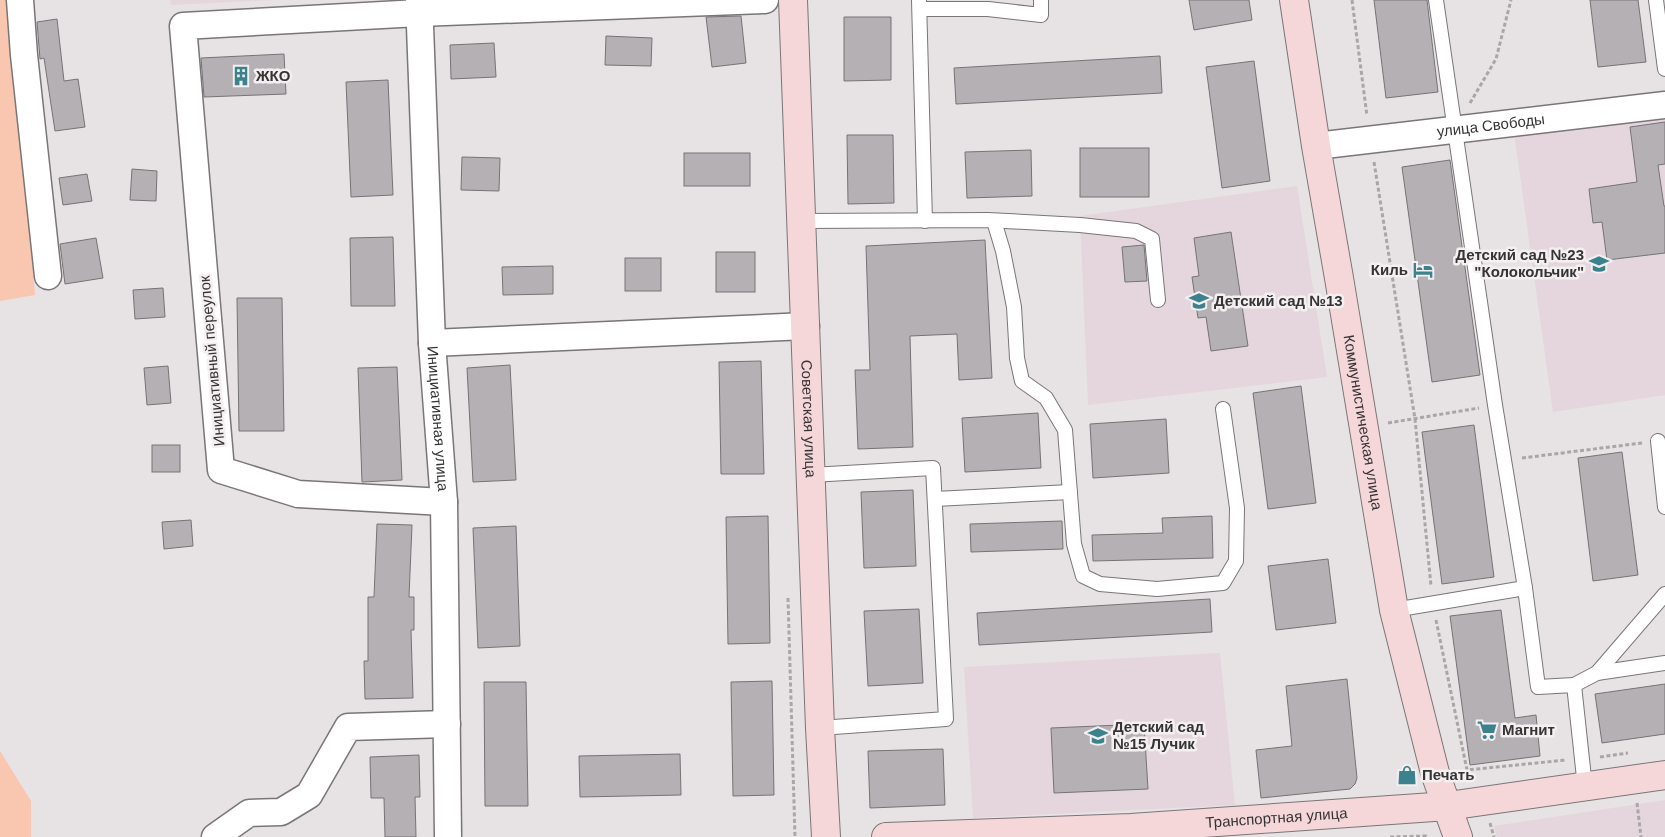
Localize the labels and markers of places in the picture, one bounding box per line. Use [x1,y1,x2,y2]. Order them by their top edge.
building icon: ЖКО [230,65,252,87]
place label: ЖКО [255,67,291,84]
place label: Детский сад №23 "Колокольчик" [1455,246,1584,280]
school or university icon: Детский сад №23 "Колокольчик" [1588,253,1610,275]
hotel icon: Киль [1412,259,1434,281]
place label: Киль [1371,261,1408,278]
school or university icon: Детский сад №13 [1188,290,1210,312]
place label: Детский сад №13 [1214,292,1343,309]
place label: Детский сад №15 Лучик [1113,718,1204,752]
supermarket icon: Магнит [1476,719,1498,741]
place label: Магнит [1502,721,1555,738]
school or university icon: Детский сад №15 Лучик [1087,725,1109,747]
shop icon: Печать [1396,764,1418,786]
place label: Печать [1422,766,1474,783]

